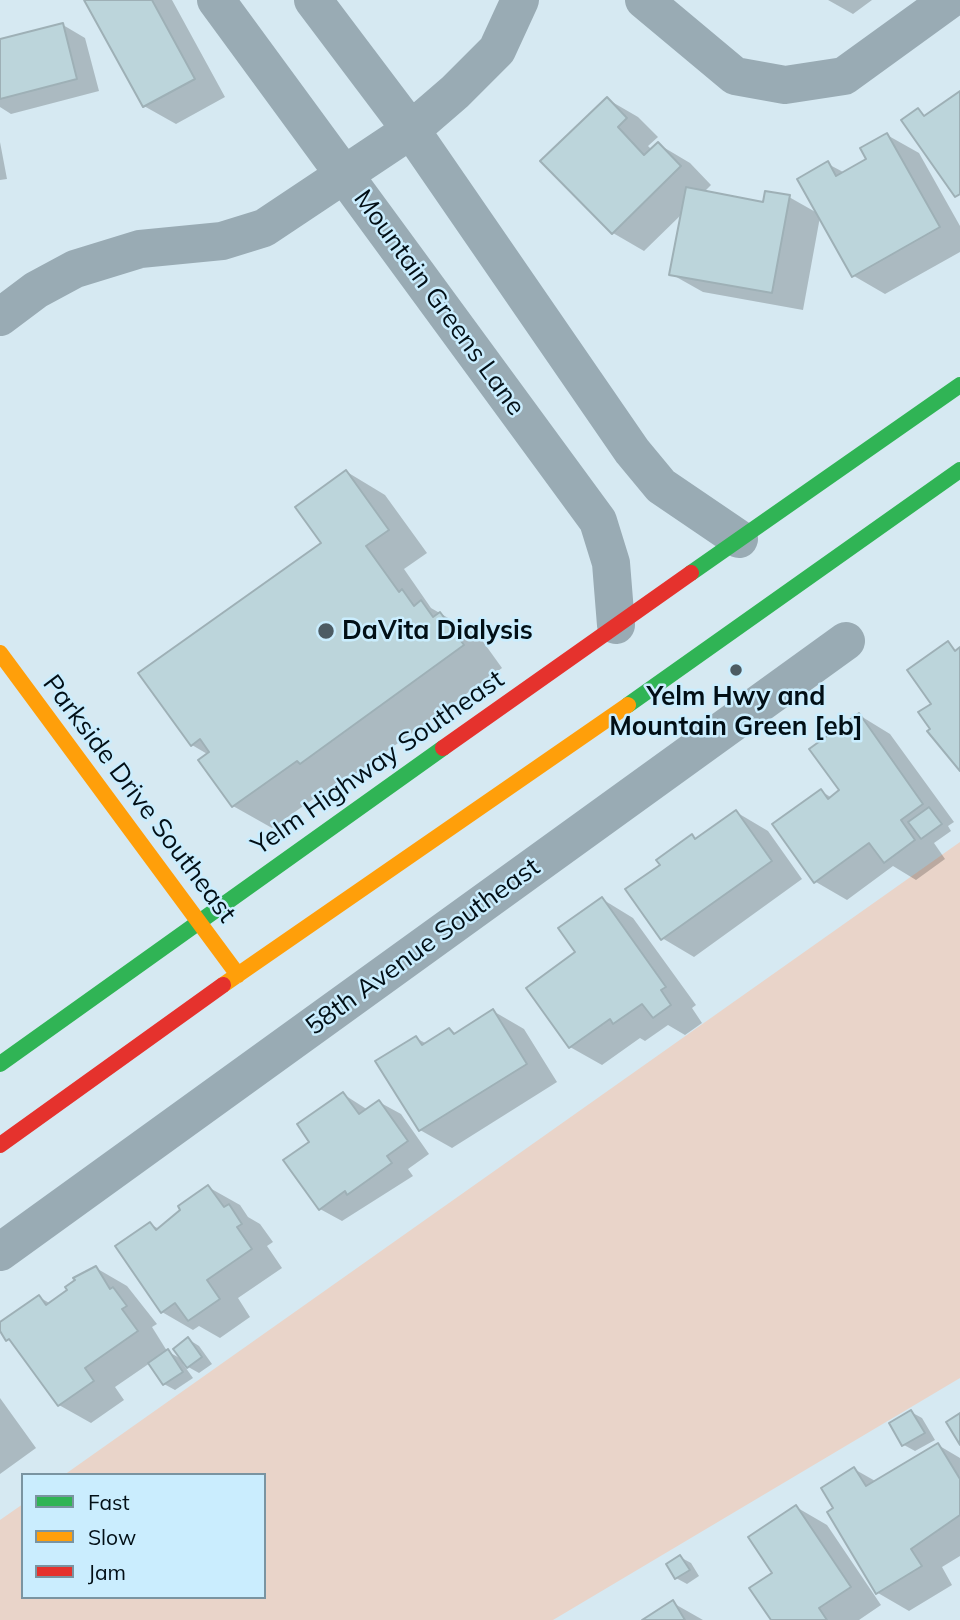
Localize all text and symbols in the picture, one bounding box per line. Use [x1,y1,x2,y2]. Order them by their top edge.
street label: Mountain Greens Lane [347,184,531,422]
place label: DaVita Dialysis [342,615,533,647]
marker: DaVita Dialysis [316,621,336,641]
marker: Yelm Hwy and Mountain Green [eb] [728,662,744,678]
street label: Yelm Highway Southeast [246,664,510,862]
street label: Parkside Drive Southeast [36,669,242,929]
place label: Yelm Hwy and Mountain Green [eb] [609,681,863,742]
street label: 58th Avenue Southeast [300,852,546,1042]
legend [21,1473,266,1599]
text: Fast [88,1489,130,1515]
text: Slow [88,1524,136,1550]
text: Jam [88,1559,126,1585]

